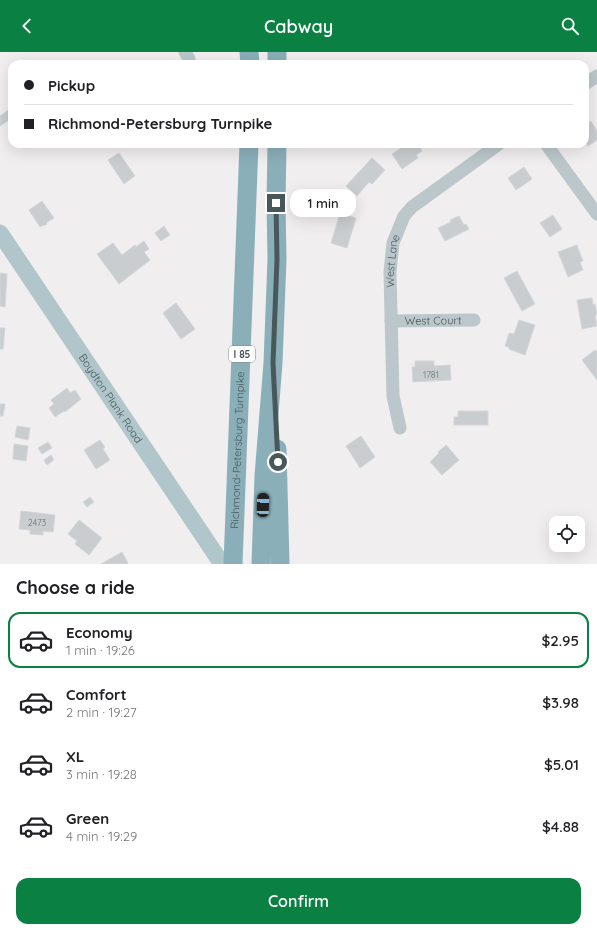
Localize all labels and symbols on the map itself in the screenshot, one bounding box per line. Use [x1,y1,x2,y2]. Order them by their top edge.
callout: 1 min [290,189,356,217]
route end [267,194,285,212]
street label: West Lane [383,232,403,288]
street label: West Court [405,313,462,328]
road number: I 85 [229,346,255,362]
street label: Boydton Plank Road [76,351,146,446]
house number: 1781 [423,369,439,380]
street label: Richmond-Petersburg Turnpike [227,371,247,529]
route start [269,453,287,471]
car [257,493,269,517]
house number: 2473 [28,517,47,528]

